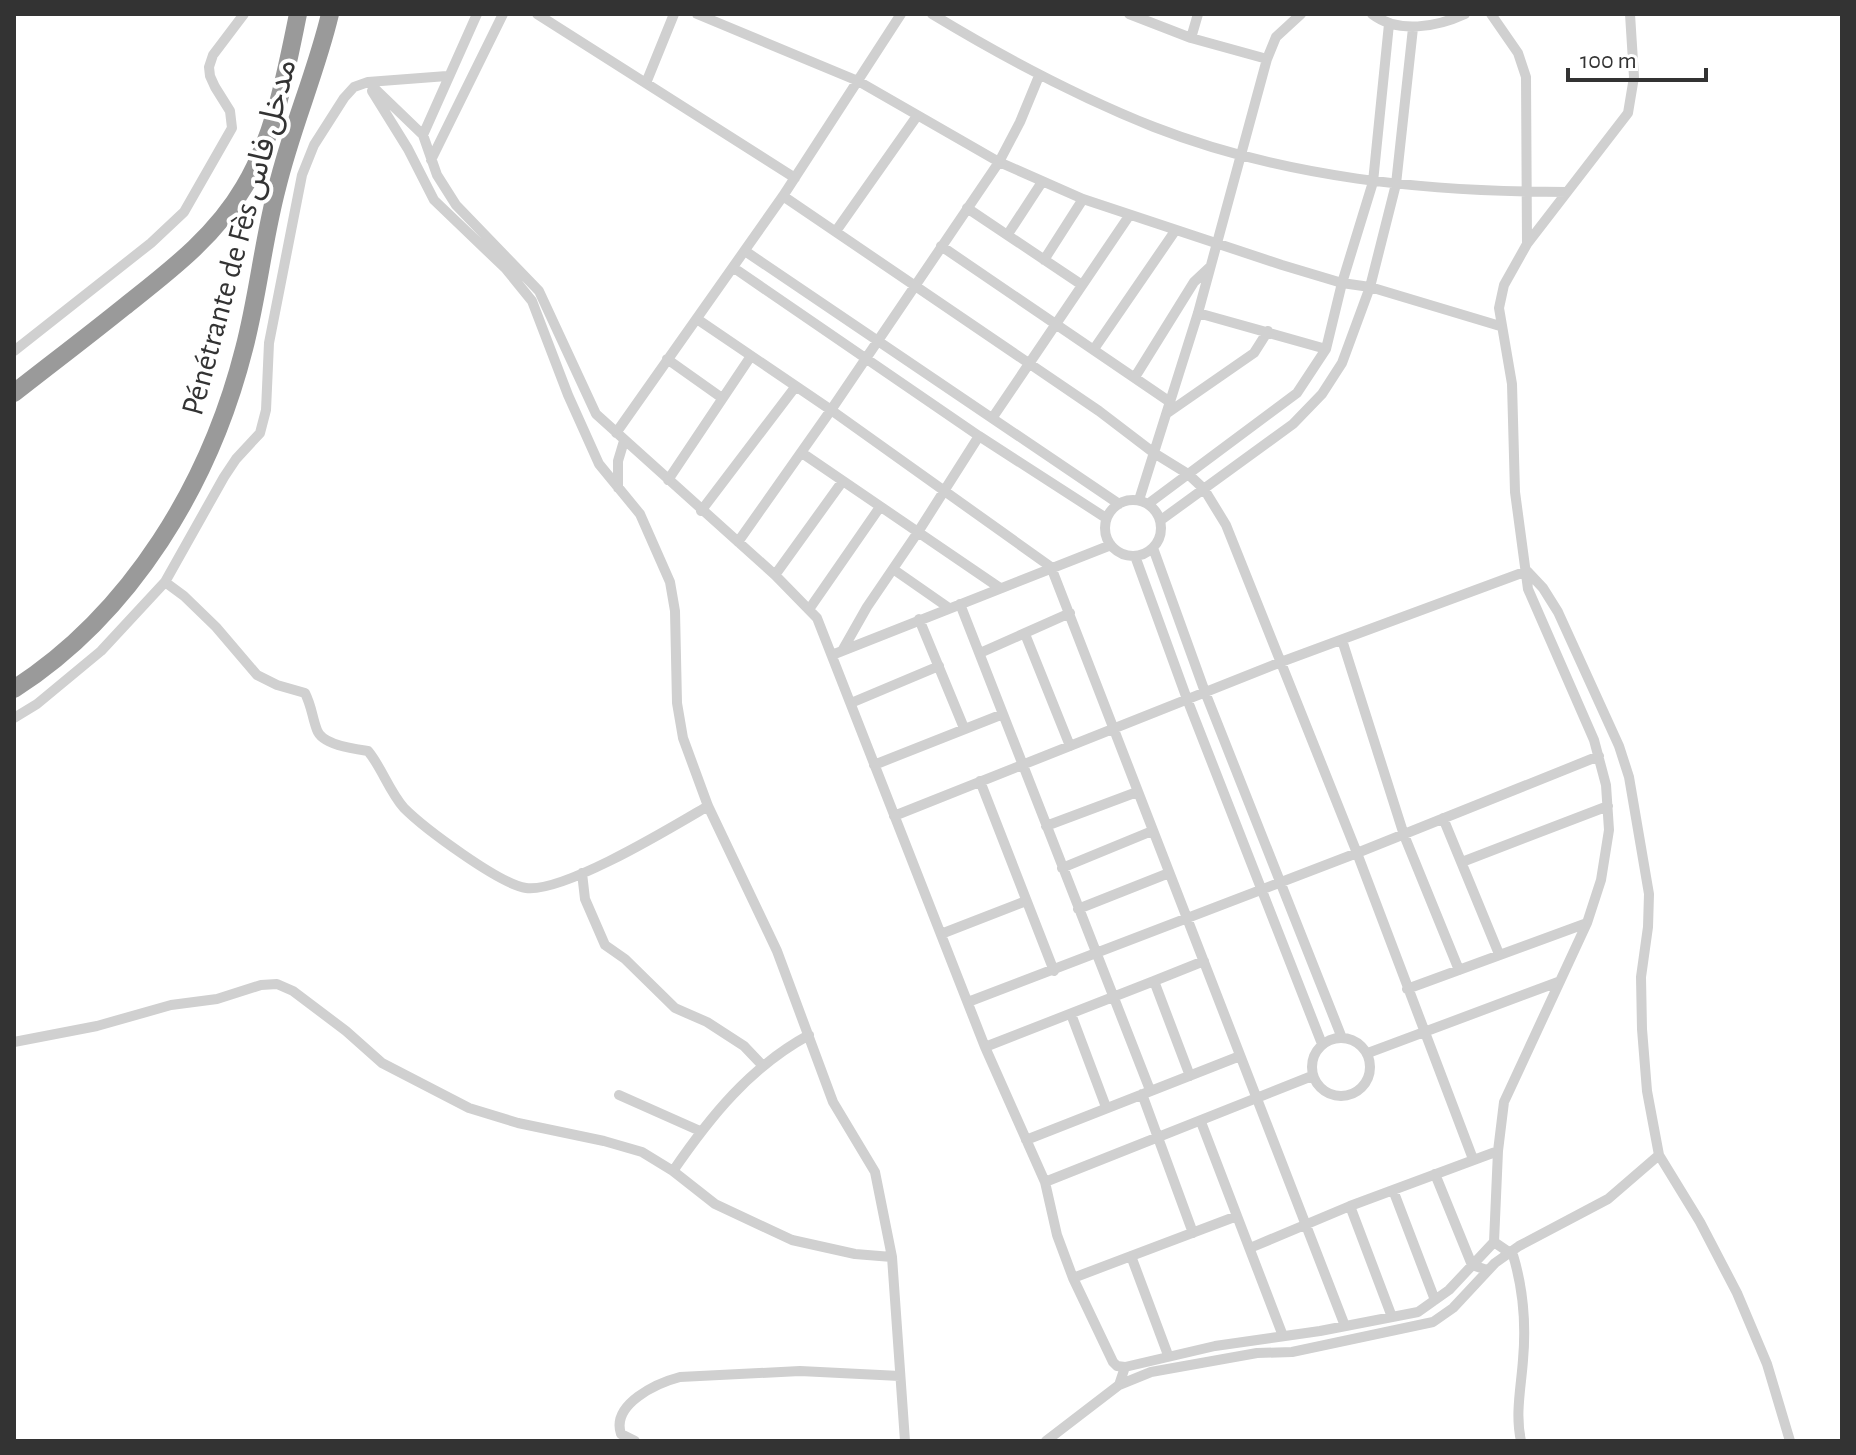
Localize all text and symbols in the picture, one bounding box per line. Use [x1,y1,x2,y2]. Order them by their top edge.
scale bar [1568,32,1706,82]
text: 100 m [1580,49,1637,73]
street label: Pénétrante de Fès مدخل فاس [176,56,303,419]

